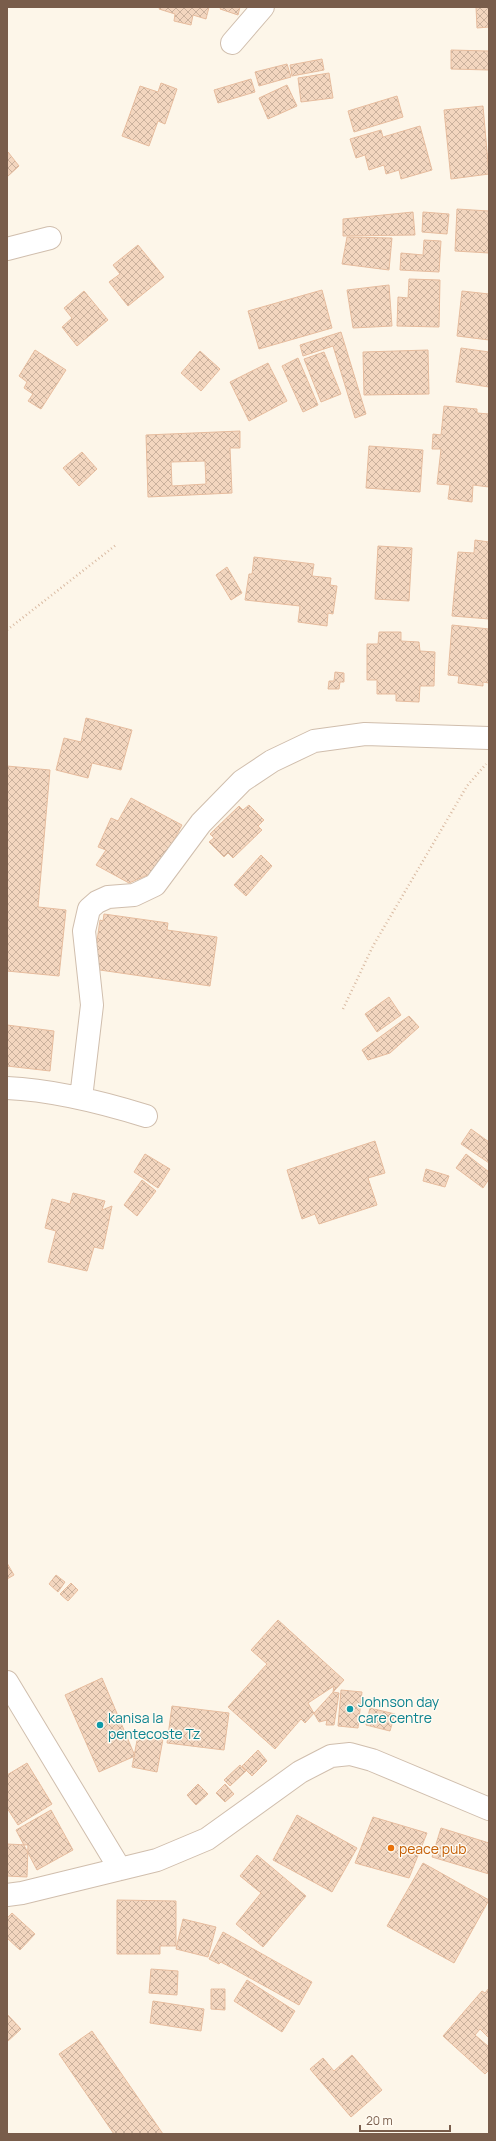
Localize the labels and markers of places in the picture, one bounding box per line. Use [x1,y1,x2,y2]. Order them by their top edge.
place label: Johnson day care centre [358,1692,440,1727]
marker: Johnson day care centre [345,1704,355,1714]
place label: kanisa la pentecoste Tz [108,1708,200,1743]
marker: kanisa la pentecoste Tz [95,1720,105,1730]
place label: peace pub [399,1839,467,1858]
marker: peace pub [386,1843,396,1853]

